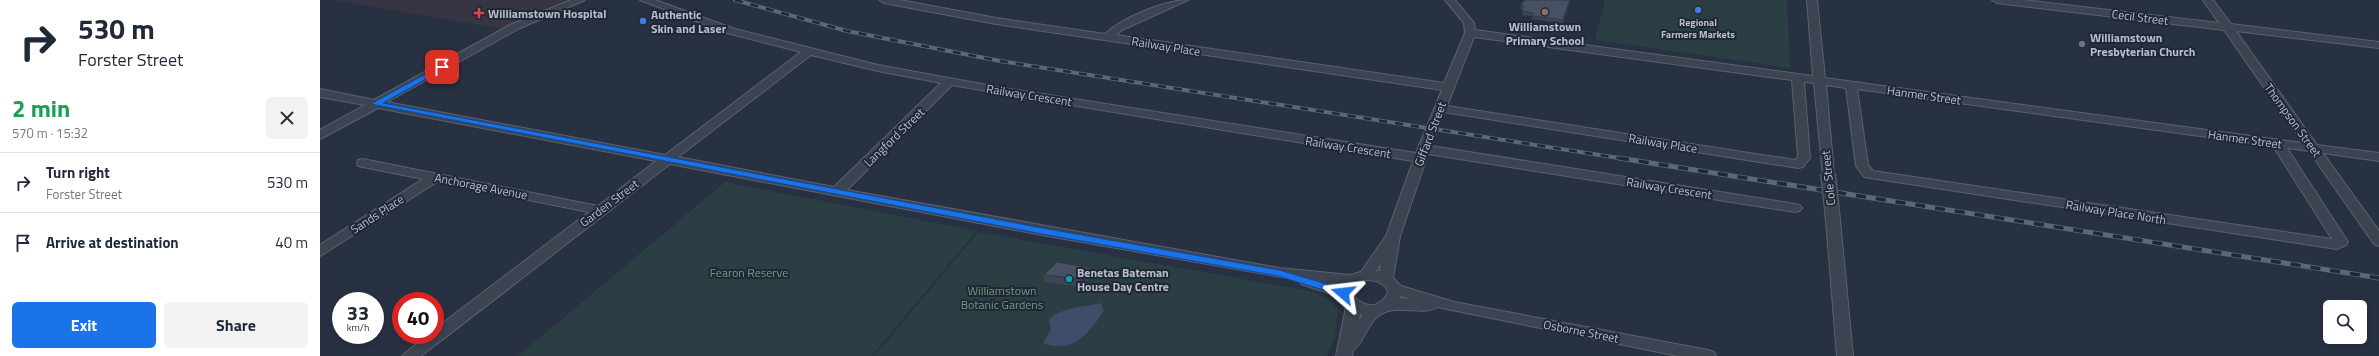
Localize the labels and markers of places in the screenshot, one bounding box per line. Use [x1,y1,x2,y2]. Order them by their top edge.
place label: Williamstown Hospital [488,4,606,23]
place label: Authentic Skin and Laser [651,5,727,38]
marker: Regional Farmers Markets [1693,5,1703,15]
marker: Williamstown Hospital [473,7,485,19]
marker: Williamstown Primary School [1540,7,1550,17]
place label: Regional Farmers Markets [1661,15,1735,42]
marker: Authentic Skin and Laser [638,16,648,26]
place label: Williamstown Primary School [1506,17,1584,50]
place label: Williamstown Presbyterian Church [2090,28,2195,61]
marker: Williamstown Presbyterian Church [2077,39,2087,49]
pin [425,50,459,84]
place label: Benetas Bateman House Day Centre [1077,263,1169,296]
marker: Benetas Bateman House Day Centre [1064,274,1074,284]

